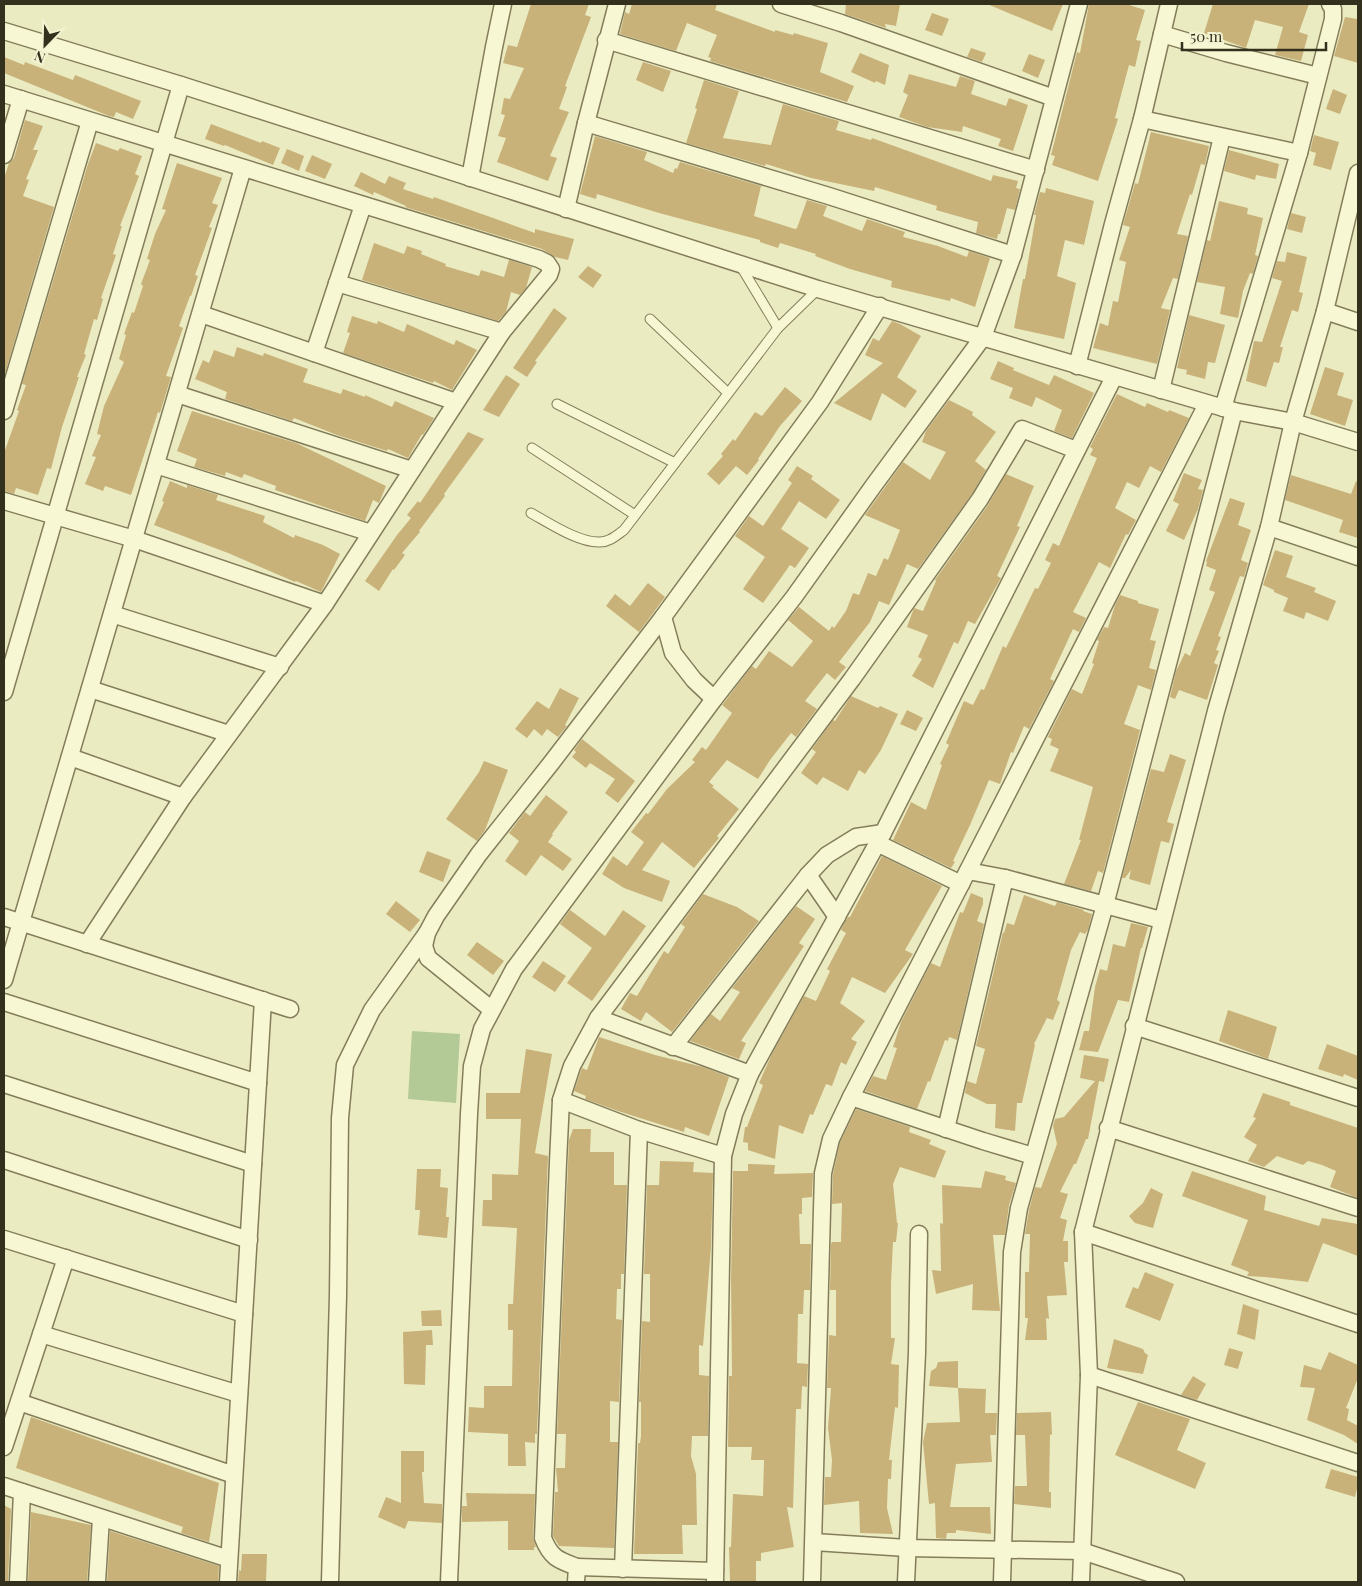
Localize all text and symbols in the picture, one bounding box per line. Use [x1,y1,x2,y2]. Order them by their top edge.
north arrow [20,20,70,70]
scale bar [1182,20,1326,52]
text: 50 m [1190,26,1223,46]
text: N [31,47,48,68]

